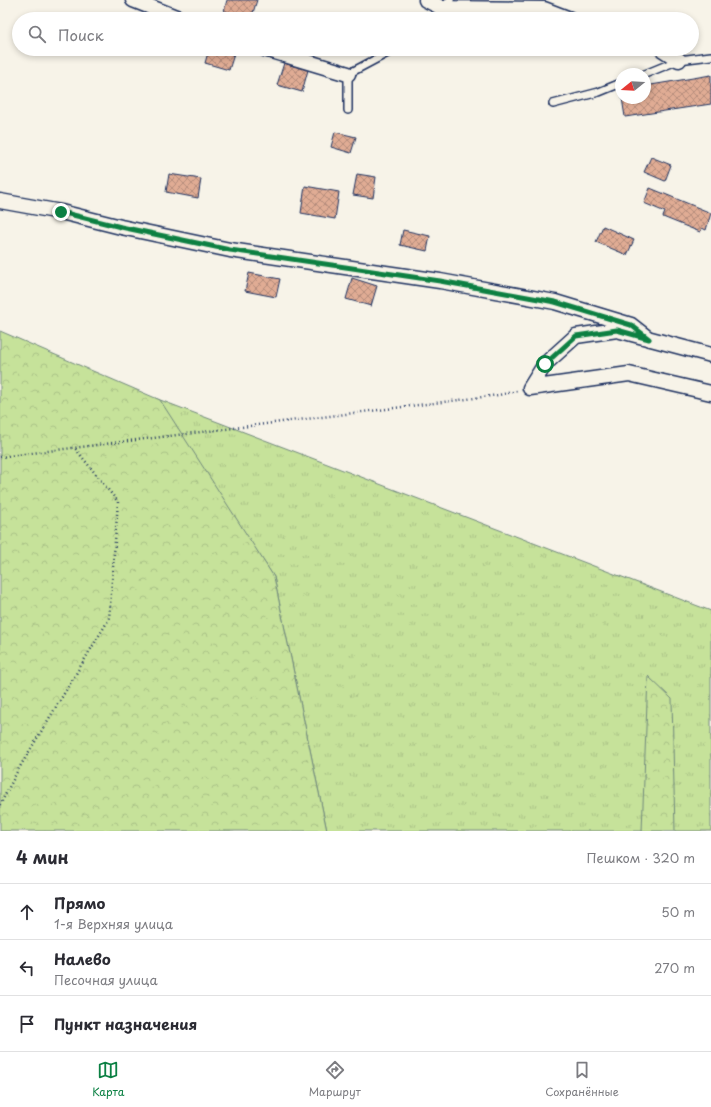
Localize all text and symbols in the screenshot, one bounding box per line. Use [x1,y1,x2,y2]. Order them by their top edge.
search box [12,12,699,56]
icon: search [26,23,48,45]
text: Поиск [58,23,104,46]
north arrow [615,68,651,104]
route end [52,203,70,221]
route start [536,355,554,373]
text: 4 мин [16,844,69,870]
text: Пешком · 320 m [587,848,695,867]
text: Прямо [54,891,105,914]
icon: ahead [16,901,38,923]
text: 50 m [661,902,695,921]
text: 1-я Верхняя улица [54,914,173,933]
text: Налево [54,947,111,970]
icon: left [16,957,38,979]
text: 270 m [654,958,695,977]
text: Песочная улица [54,970,158,989]
text: Пункт назначения [54,1012,197,1035]
icon: arrive [16,1013,38,1035]
tab: Карта [92,1059,124,1100]
tab: Маршрут [309,1059,361,1100]
tab: Сохранённые [545,1059,619,1100]

